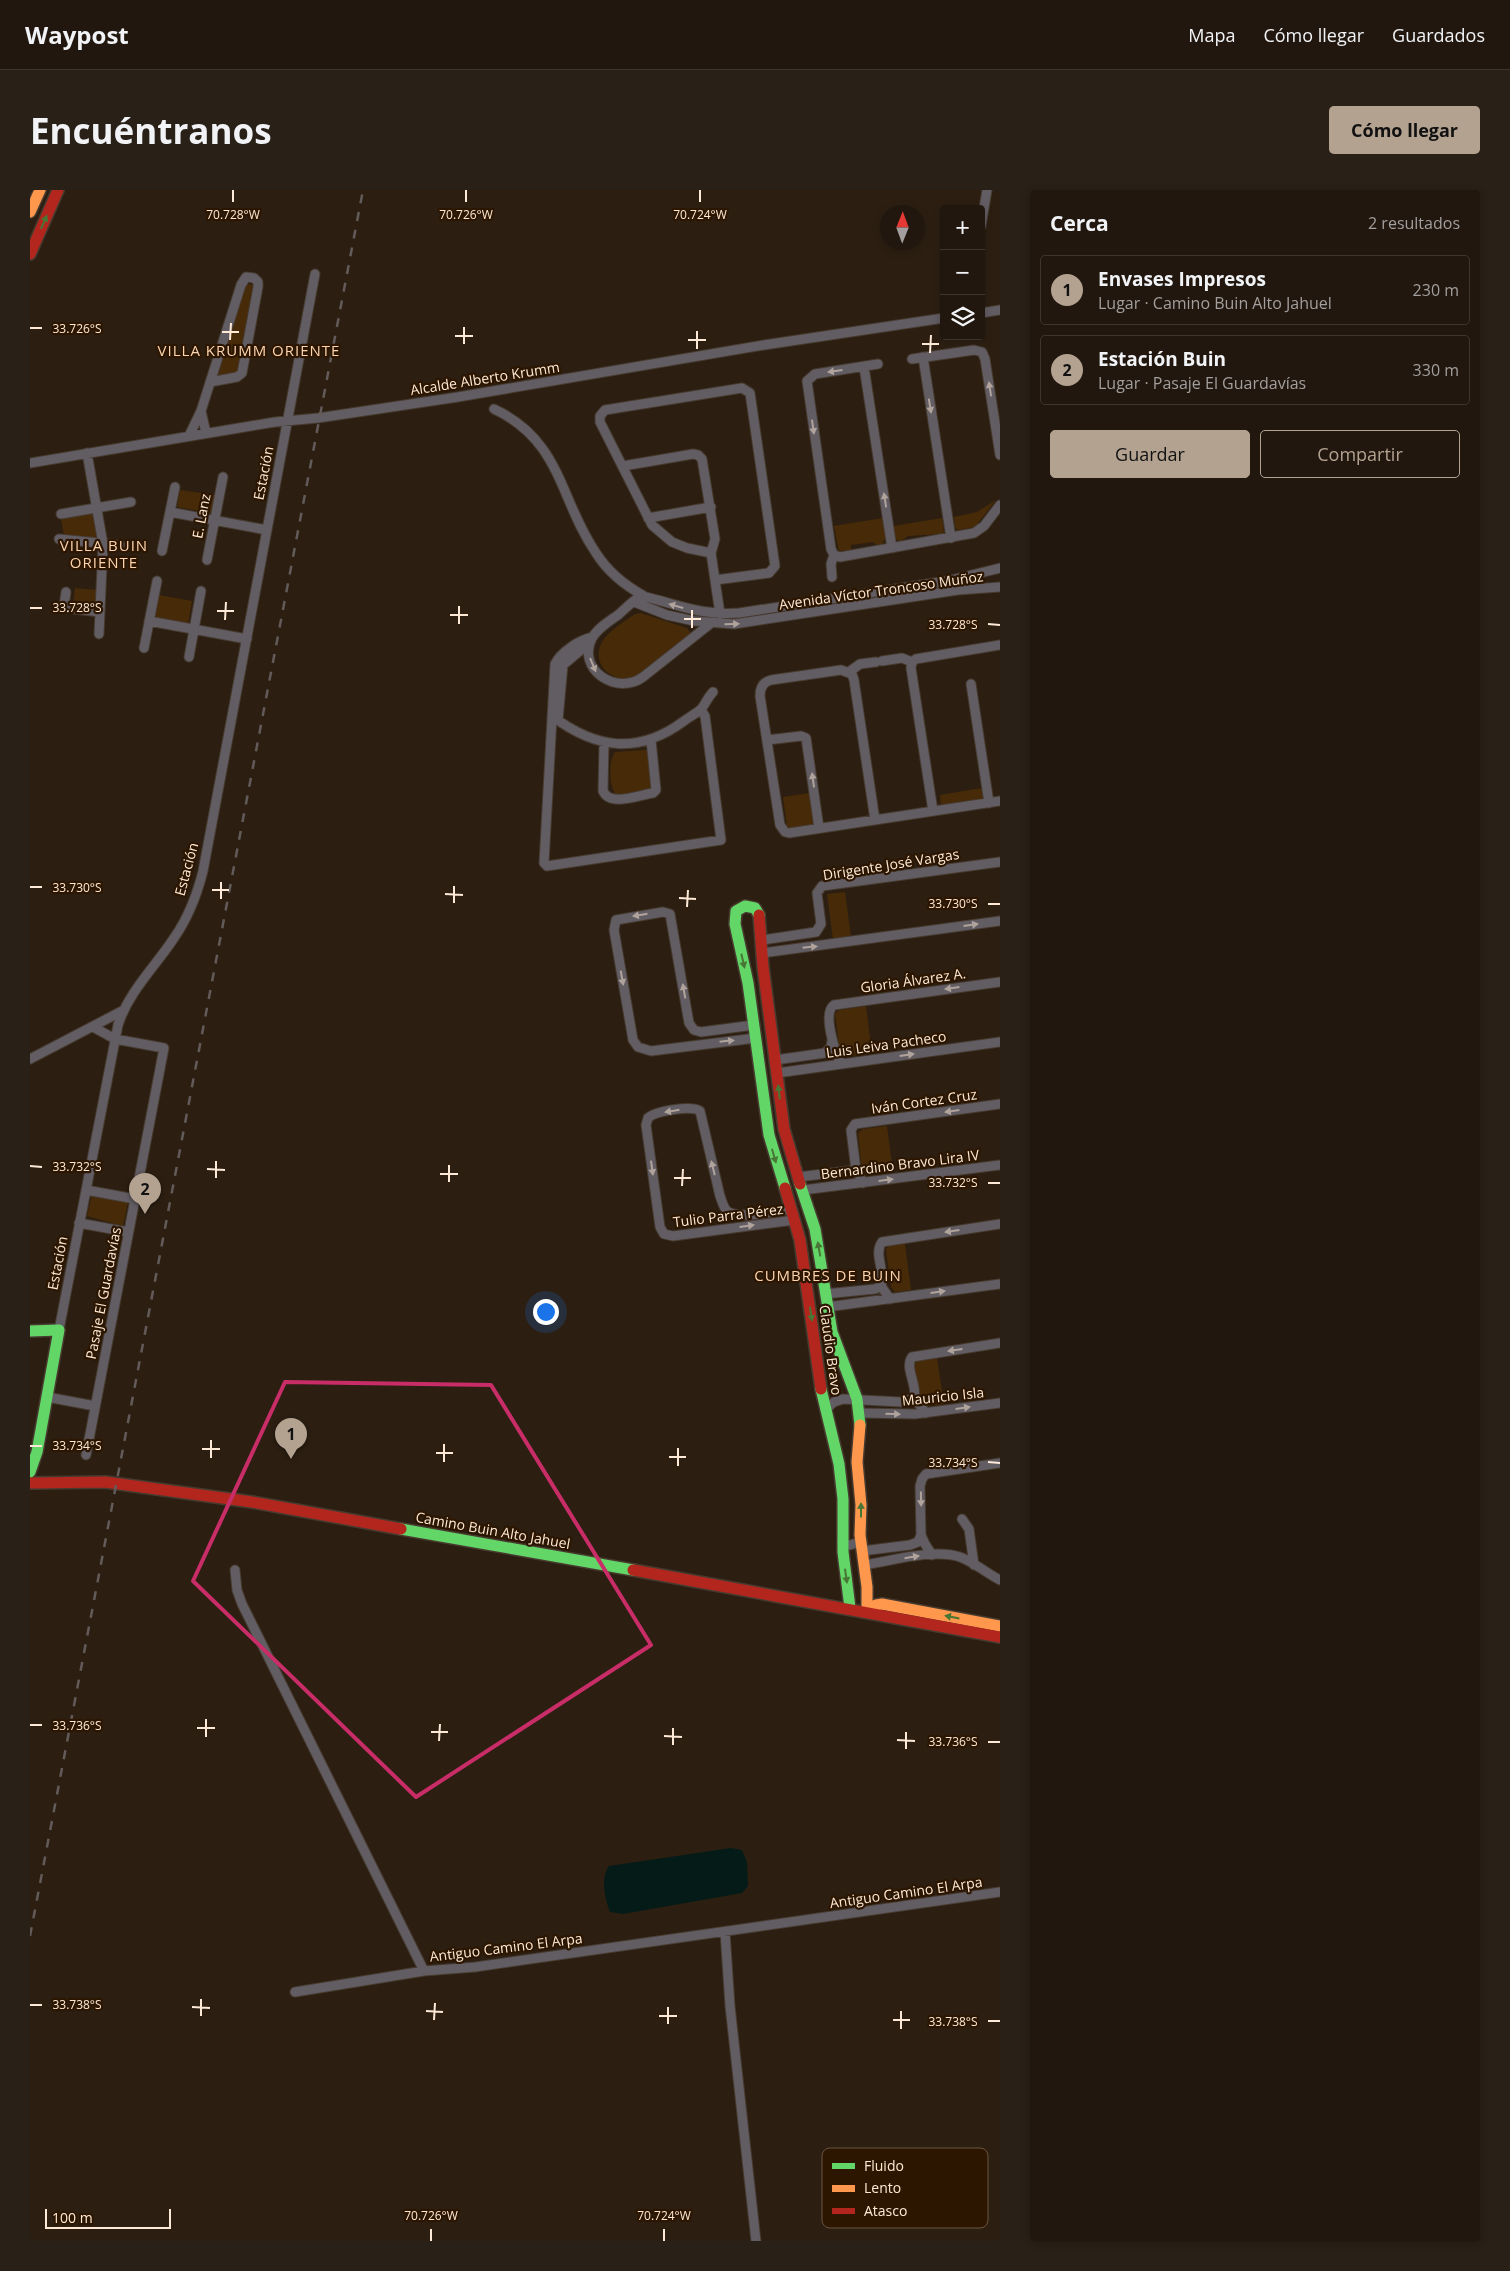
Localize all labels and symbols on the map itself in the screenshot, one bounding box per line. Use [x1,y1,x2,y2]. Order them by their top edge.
north arrow [880,205,925,250]
text: 70.728°W [206,206,260,223]
text: 70.726°W [439,206,493,223]
text: 70.724°W [673,206,727,223]
one-way arrow [41,215,49,229]
text: 33.726°S [52,320,102,337]
district label: VILLA KRUMM ORIENTE [158,340,340,360]
street label: Alcalde Alberto Krumm [409,357,561,399]
one-way arrow [827,367,843,375]
one-way arrow [985,381,993,397]
one-way arrow [927,398,935,414]
one-way arrow [809,419,817,435]
street label: Estación [248,444,278,502]
one-way arrow [880,491,888,507]
street label: E. Lanz [187,492,215,540]
district label: VILLA BUIN ORIENTE [60,535,148,572]
street label: Avenida Víctor Troncoso Muñoz [778,566,985,614]
text: 33.728°S [52,599,102,616]
one-way arrow [669,602,684,610]
text: 33.728°S [928,616,978,633]
one-way arrow [724,620,740,628]
one-way arrow [589,658,597,672]
one-way arrow [808,772,816,788]
street label: Estación [170,840,202,898]
street label: Dirigente José Vargas [821,844,961,884]
text: 33.730°S [52,879,102,896]
text: 33.730°S [928,895,978,912]
one-way arrow [631,911,647,919]
one-way arrow [964,921,980,929]
one-way arrow [803,943,819,951]
one-way arrow [739,954,747,969]
street label: Gloria Álvarez A. [859,963,967,997]
one-way arrow [619,970,627,986]
one-way arrow [680,983,688,999]
one-way arrow [943,985,959,993]
street label: Luis Leiva Pacheco [825,1026,947,1062]
one-way arrow [719,1037,735,1045]
one-way arrow [899,1051,915,1059]
one-way arrow [775,1084,783,1100]
street label: Iván Cortez Cruz [870,1084,979,1118]
one-way arrow [663,1107,679,1115]
one-way arrow [943,1107,959,1115]
street label: Bernardino Bravo Lira IV [820,1145,981,1183]
one-way arrow [770,1149,778,1164]
text: 33.732°S [52,1158,102,1175]
one-way arrow [648,1160,656,1176]
one-way arrow [709,1160,717,1176]
pin: 2 [129,1173,161,1214]
text: 33.732°S [928,1174,978,1191]
one-way arrow [879,1176,895,1184]
street label: Tulio Parra Pérez [672,1199,785,1231]
one-way arrow [739,1222,755,1230]
street label: Pasaje El Guardavías [81,1225,125,1361]
one-way arrow [943,1227,959,1235]
street label: Estación [42,1234,72,1292]
one-way arrow [814,1241,822,1257]
district label: CUMBRES DE BUIN [754,1265,902,1285]
one-way arrow [930,1288,946,1296]
your location [533,1299,559,1325]
street label: Claudio Bravo [815,1304,847,1396]
one-way arrow [807,1306,815,1322]
one-way arrow [946,1346,962,1354]
street label: Mauricio Isla [901,1382,985,1410]
one-way arrow [956,1404,972,1412]
one-way arrow [885,1411,901,1419]
pin: 1 [275,1418,307,1459]
text: 33.734°S [52,1437,102,1454]
text: 33.734°S [928,1454,978,1471]
one-way arrow [917,1491,925,1507]
one-way arrow [857,1502,865,1518]
street label: Camino Buin Alto Jahuel [414,1507,572,1553]
one-way arrow [904,1553,920,1561]
one-way arrow [842,1568,850,1584]
one-way arrow [944,1613,960,1621]
text: 33.736°S [52,1717,102,1734]
text: 33.736°S [928,1733,978,1750]
street label: Antiguo Camino El Arpa [829,1872,983,1912]
street label: Antiguo Camino El Arpa [429,1928,583,1966]
text: 33.738°S [52,1996,102,2013]
text: 33.738°S [928,2013,978,2030]
legend [822,2148,988,2228]
text: Fluido [864,2156,904,2175]
text: Lento [864,2178,901,2197]
text: Atasco [864,2201,907,2220]
scale bar [45,2206,171,2229]
text: 70.726°W [404,2207,458,2224]
text: 70.724°W [637,2207,691,2224]

